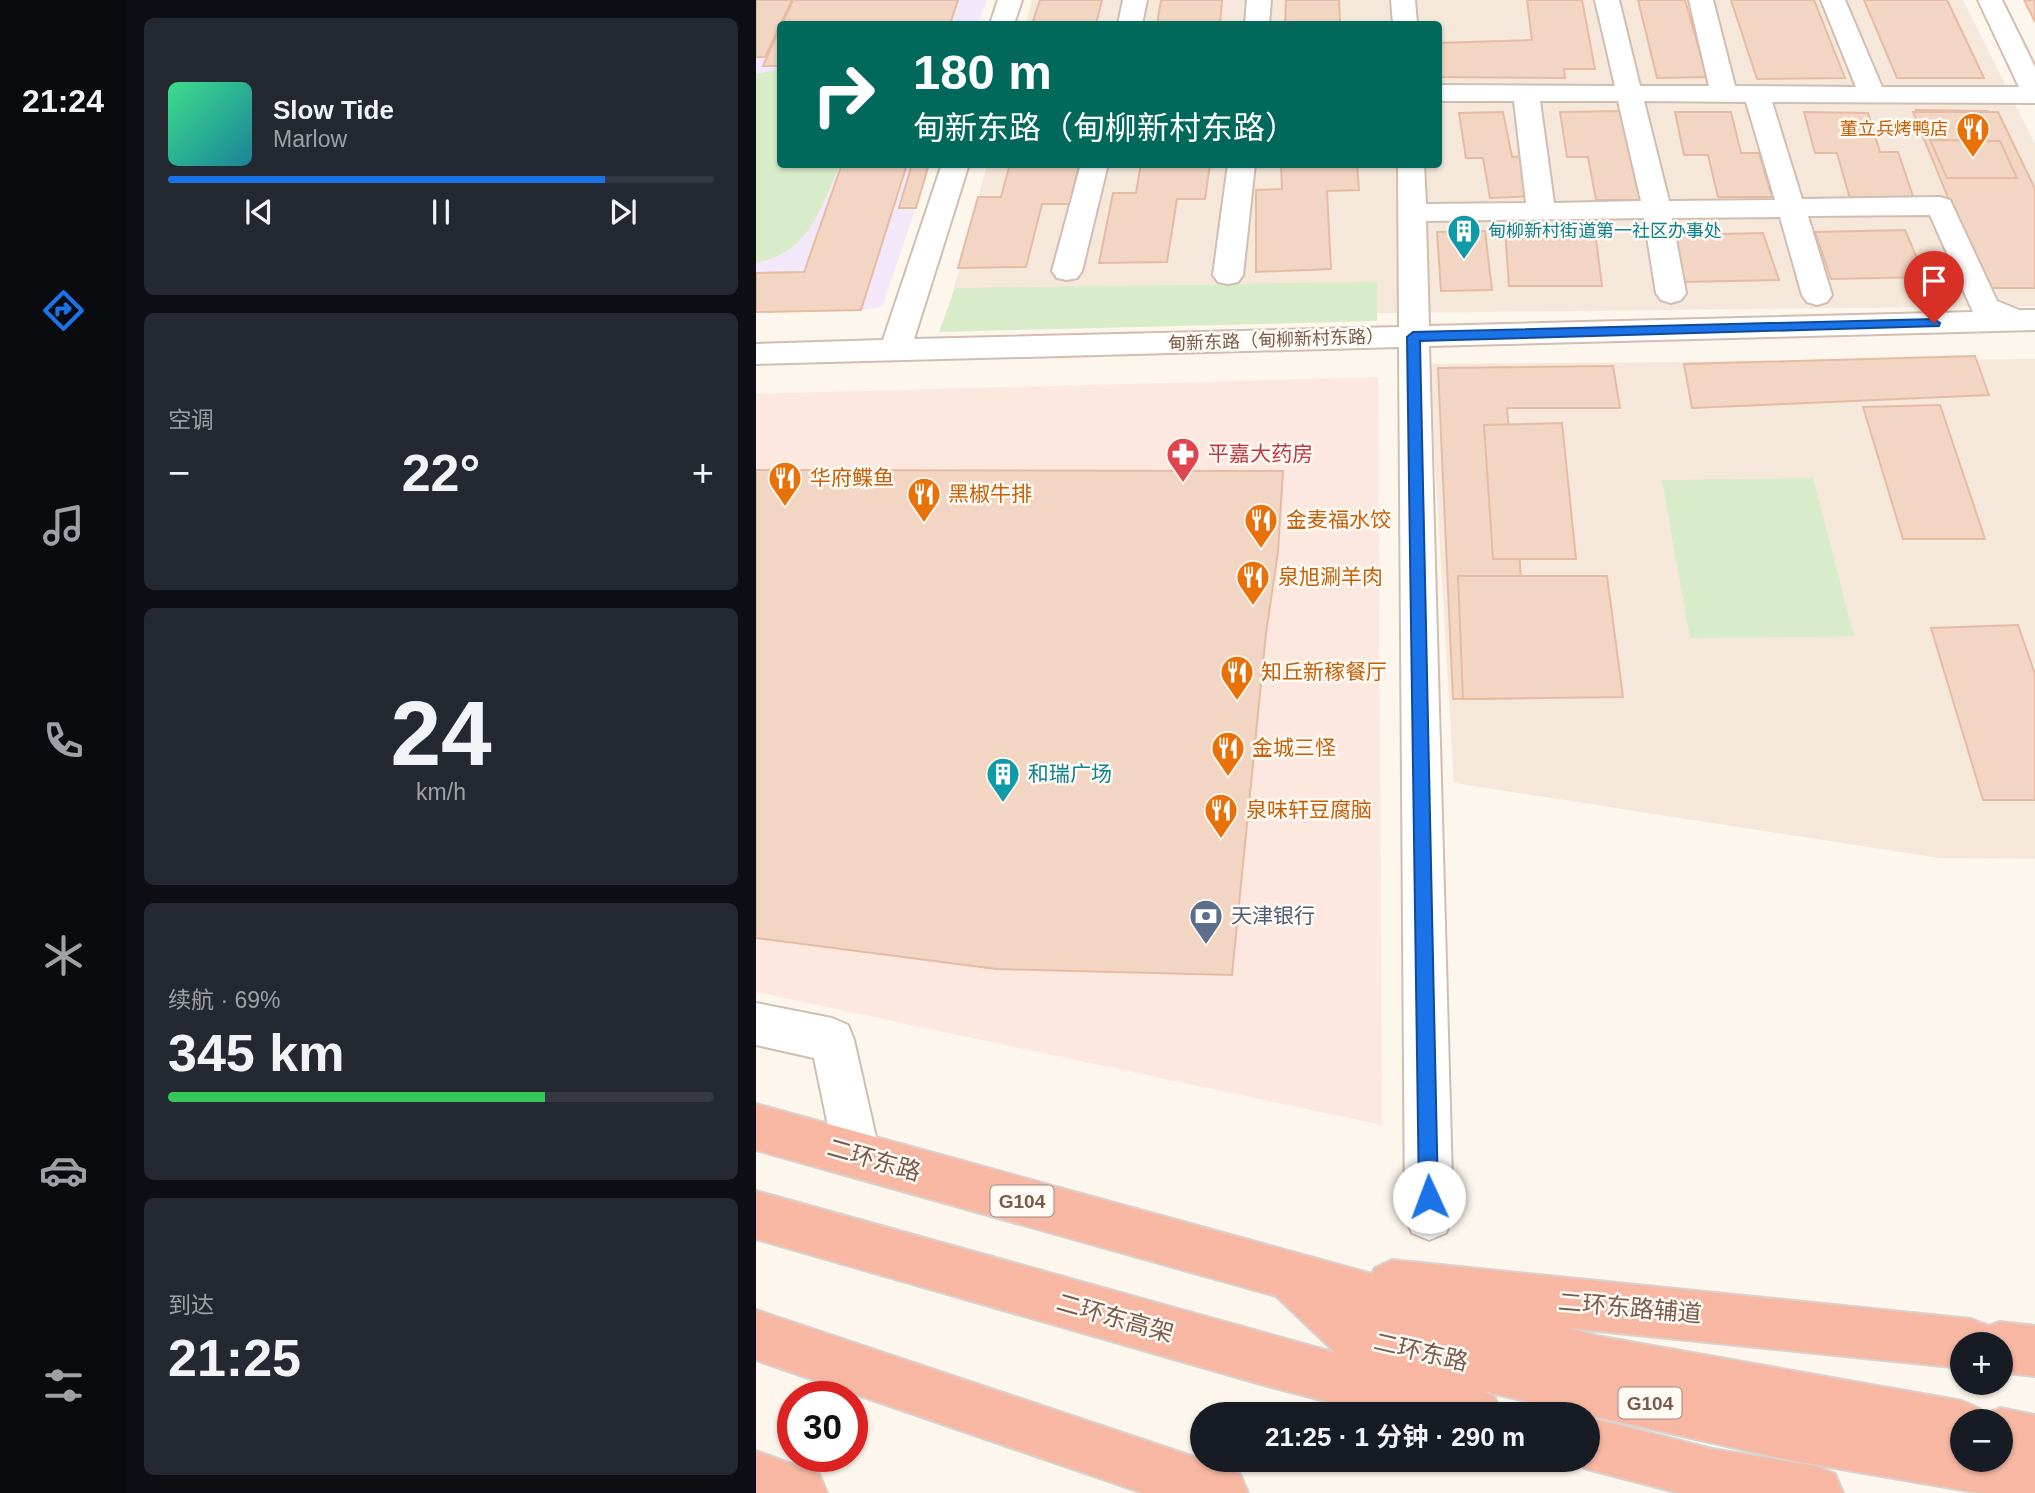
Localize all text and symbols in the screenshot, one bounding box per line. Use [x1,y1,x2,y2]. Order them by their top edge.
text: 180 m [913,45,1052,99]
icon: right [798,49,889,140]
text: 21:24 [22,83,104,119]
text: Slow Tide [273,95,394,125]
text: 甸新东路（甸柳新村东路） [913,110,1297,146]
restaurant icon: 董立兵烤鸭店 [1954,110,1992,159]
place label: 董立兵烤鸭店 [1840,119,1948,139]
text: Marlow [273,126,347,152]
icon: previous [240,193,278,231]
icon: pause [422,193,460,231]
icon: next [604,193,642,231]
building icon: 甸柳新村街道第一社区办事处 [1445,212,1483,261]
place label: 甸柳新村街道第一社区办事处 [1488,221,1722,241]
pin [1904,251,1964,323]
icon: arrive [1915,262,1953,300]
icon: directions [39,286,88,335]
street label: 甸新东路（甸柳新村东路） [1168,326,1384,354]
text: 空调 [168,407,214,433]
pharmacy icon: 平嘉大药房 [1164,435,1202,484]
place label: 平嘉大药房 [1208,442,1313,465]
text: 22° [402,444,480,502]
text: − [168,452,190,494]
text: + [692,452,714,494]
restaurant icon: 华府鲽鱼 [766,459,804,508]
place label: 华府鲽鱼 [810,466,894,489]
restaurant icon: 黑椒牛排 [905,475,943,524]
place label: 黑椒牛排 [948,482,1032,505]
icon: music [39,501,88,550]
restaurant icon: 金麦福水饺 [1242,501,1280,550]
place label: 金麦福水饺 [1286,508,1391,531]
restaurant icon: 泉旭涮羊肉 [1234,558,1272,607]
place label: 泉旭涮羊肉 [1278,565,1383,588]
restaurant icon: 知丘新稼餐厅 [1218,653,1256,702]
place label: 知丘新稼餐厅 [1261,660,1387,683]
text: 24 [390,683,492,784]
icon: phone [39,716,88,765]
restaurant icon: 金城三怪 [1209,729,1247,778]
place label: 金城三怪 [1252,736,1336,759]
building icon: 和瑞广场 [984,755,1022,804]
place label: 和瑞广场 [1028,762,1112,785]
text: km/h [416,779,466,805]
restaurant icon: 泉味轩豆腐脑 [1202,791,1240,840]
place label: 泉味轩豆腐脑 [1246,798,1372,821]
bank icon: 天津银行 [1187,897,1225,946]
place label: 天津银行 [1231,904,1315,927]
icon: climate [39,931,88,980]
text: 续航 · 69% [168,987,280,1013]
text: 345 km [168,1024,344,1082]
street label: 二环东路 [824,1133,924,1186]
icon: car [39,1146,88,1195]
position arrow [1392,1160,1466,1234]
road number: G104 [990,1186,1054,1217]
street label: 二环东高架 [1054,1288,1177,1347]
street label: 二环东路辅道 [1557,1288,1703,1327]
text: 到达 [168,1292,214,1318]
street label: 二环东路 [1371,1328,1471,1375]
text: 21:25 [168,1329,301,1387]
map controls [1950,1332,2013,1472]
button: + [1950,1332,2013,1395]
icon: filters [39,1361,88,1410]
speed limit sign: 30 [777,1381,868,1472]
road number: G104 [1618,1387,1682,1418]
button: − [1950,1409,2013,1472]
text: 21:25 · 1 分钟 · 290 m [1265,1422,1525,1452]

